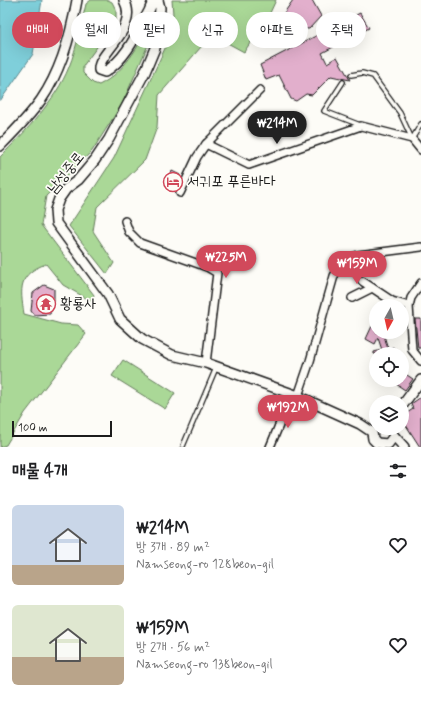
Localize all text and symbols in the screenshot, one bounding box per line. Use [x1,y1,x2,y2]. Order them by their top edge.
chip: 매매 [12,12,63,48]
chip: 월세 [71,12,121,48]
chip: 필터 [129,12,180,48]
chip: 신규 [188,12,238,48]
chip: 아파트 [246,12,308,48]
chip: 주택 [316,12,366,48]
pin: ₩214M [249,111,305,145]
text: ₩214M [257,115,297,132]
street label: 남성중로 [43,148,89,198]
hotel icon: 서귀포 푸른바다 [162,171,184,193]
place label: 서귀포 푸른바다 [187,172,276,192]
pin: ₩225M [198,245,254,279]
text: ₩225M [205,249,247,266]
pin: ₩159M [329,251,385,285]
text: ₩159M [337,255,377,272]
temple icon: 황룡사 [35,293,57,315]
place label: 황룡사 [60,294,96,314]
north arrow [369,299,409,339]
map controls [369,299,409,435]
button: locate [369,347,409,387]
pin: ₩192M [260,395,316,429]
button: layers [369,395,409,435]
text: ₩192M [267,399,309,416]
scale bar [12,419,112,438]
text: 100 m [18,421,48,435]
text: 매물 4개 [12,460,68,482]
icon: filters [387,460,409,482]
text: ₩214M [136,517,189,539]
icon: home [44,521,92,569]
icon: heart [387,534,409,556]
text: 방 3개 · 89 m² [136,539,210,556]
text: Namseong-ro 128beon-gil [136,556,274,573]
text: ₩159M [136,617,189,639]
icon: home [44,621,92,669]
icon: heart [387,634,409,656]
text: 방 2개 · 56 m² [136,639,210,656]
text: Namseong-ro 138beon-gil [136,656,273,673]

